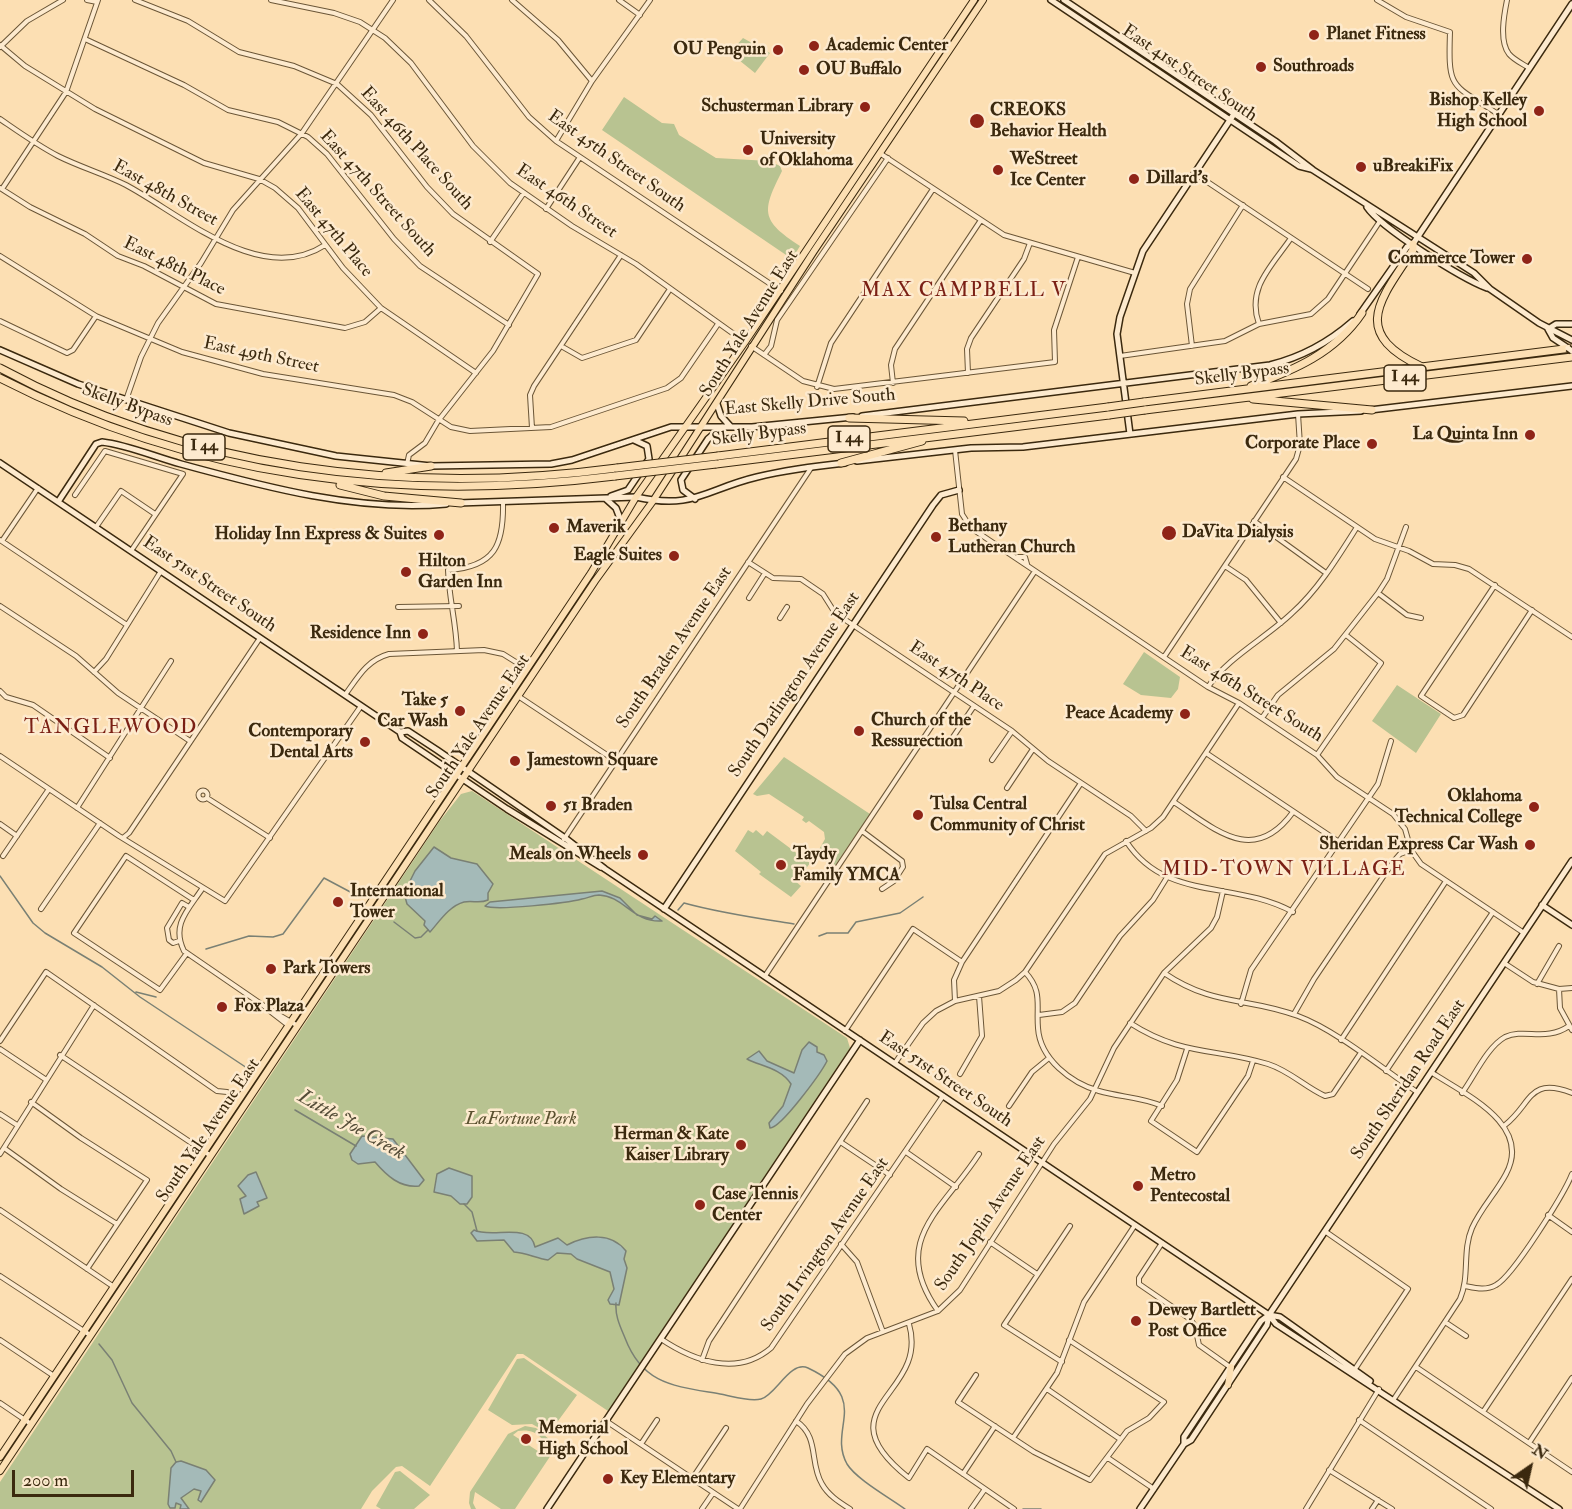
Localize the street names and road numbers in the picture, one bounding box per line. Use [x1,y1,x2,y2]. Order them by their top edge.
street label: East 41st Street South [1117,21,1261,127]
street label: East 46th Place South [355,83,477,215]
street label: East 45th Street South [543,106,689,218]
street label: East 47th Street South [314,126,440,262]
street label: East 48th Street [109,156,221,232]
street label: East 46th Street [511,160,621,244]
street label: East 47th Place [289,184,377,282]
street label: East 48th Place [120,233,228,301]
street label: South Yale Avenue East [696,246,804,402]
street label: East 49th Street [201,333,321,379]
street label: Skelly Bypass [1193,358,1291,392]
road number: I 44 [1384,365,1426,391]
street label: Skelly Bypass [79,380,175,432]
street label: East Skelly Drive South [724,385,896,421]
street label: Skelly Bypass [710,418,808,452]
road number: I 44 [828,426,870,452]
road number: I 44 [183,434,225,460]
street label: East 51st Street South [138,532,280,638]
street label: South Braden Avenue East [613,563,737,733]
street label: South Darlington Avenue East [725,588,865,782]
street label: East 47th Place [904,637,1008,717]
street label: East 46th Street South [1176,642,1326,748]
street label: South Yale Avenue East [423,651,535,803]
street label: South Sheridan Road East [1347,996,1471,1164]
street label: East 51st Street South [874,1027,1016,1133]
street label: South Yale Avenue East [153,1055,265,1207]
street label: South Joplin Avenue East [931,1132,1051,1296]
street label: South Irvington Avenue East [758,1154,894,1336]

